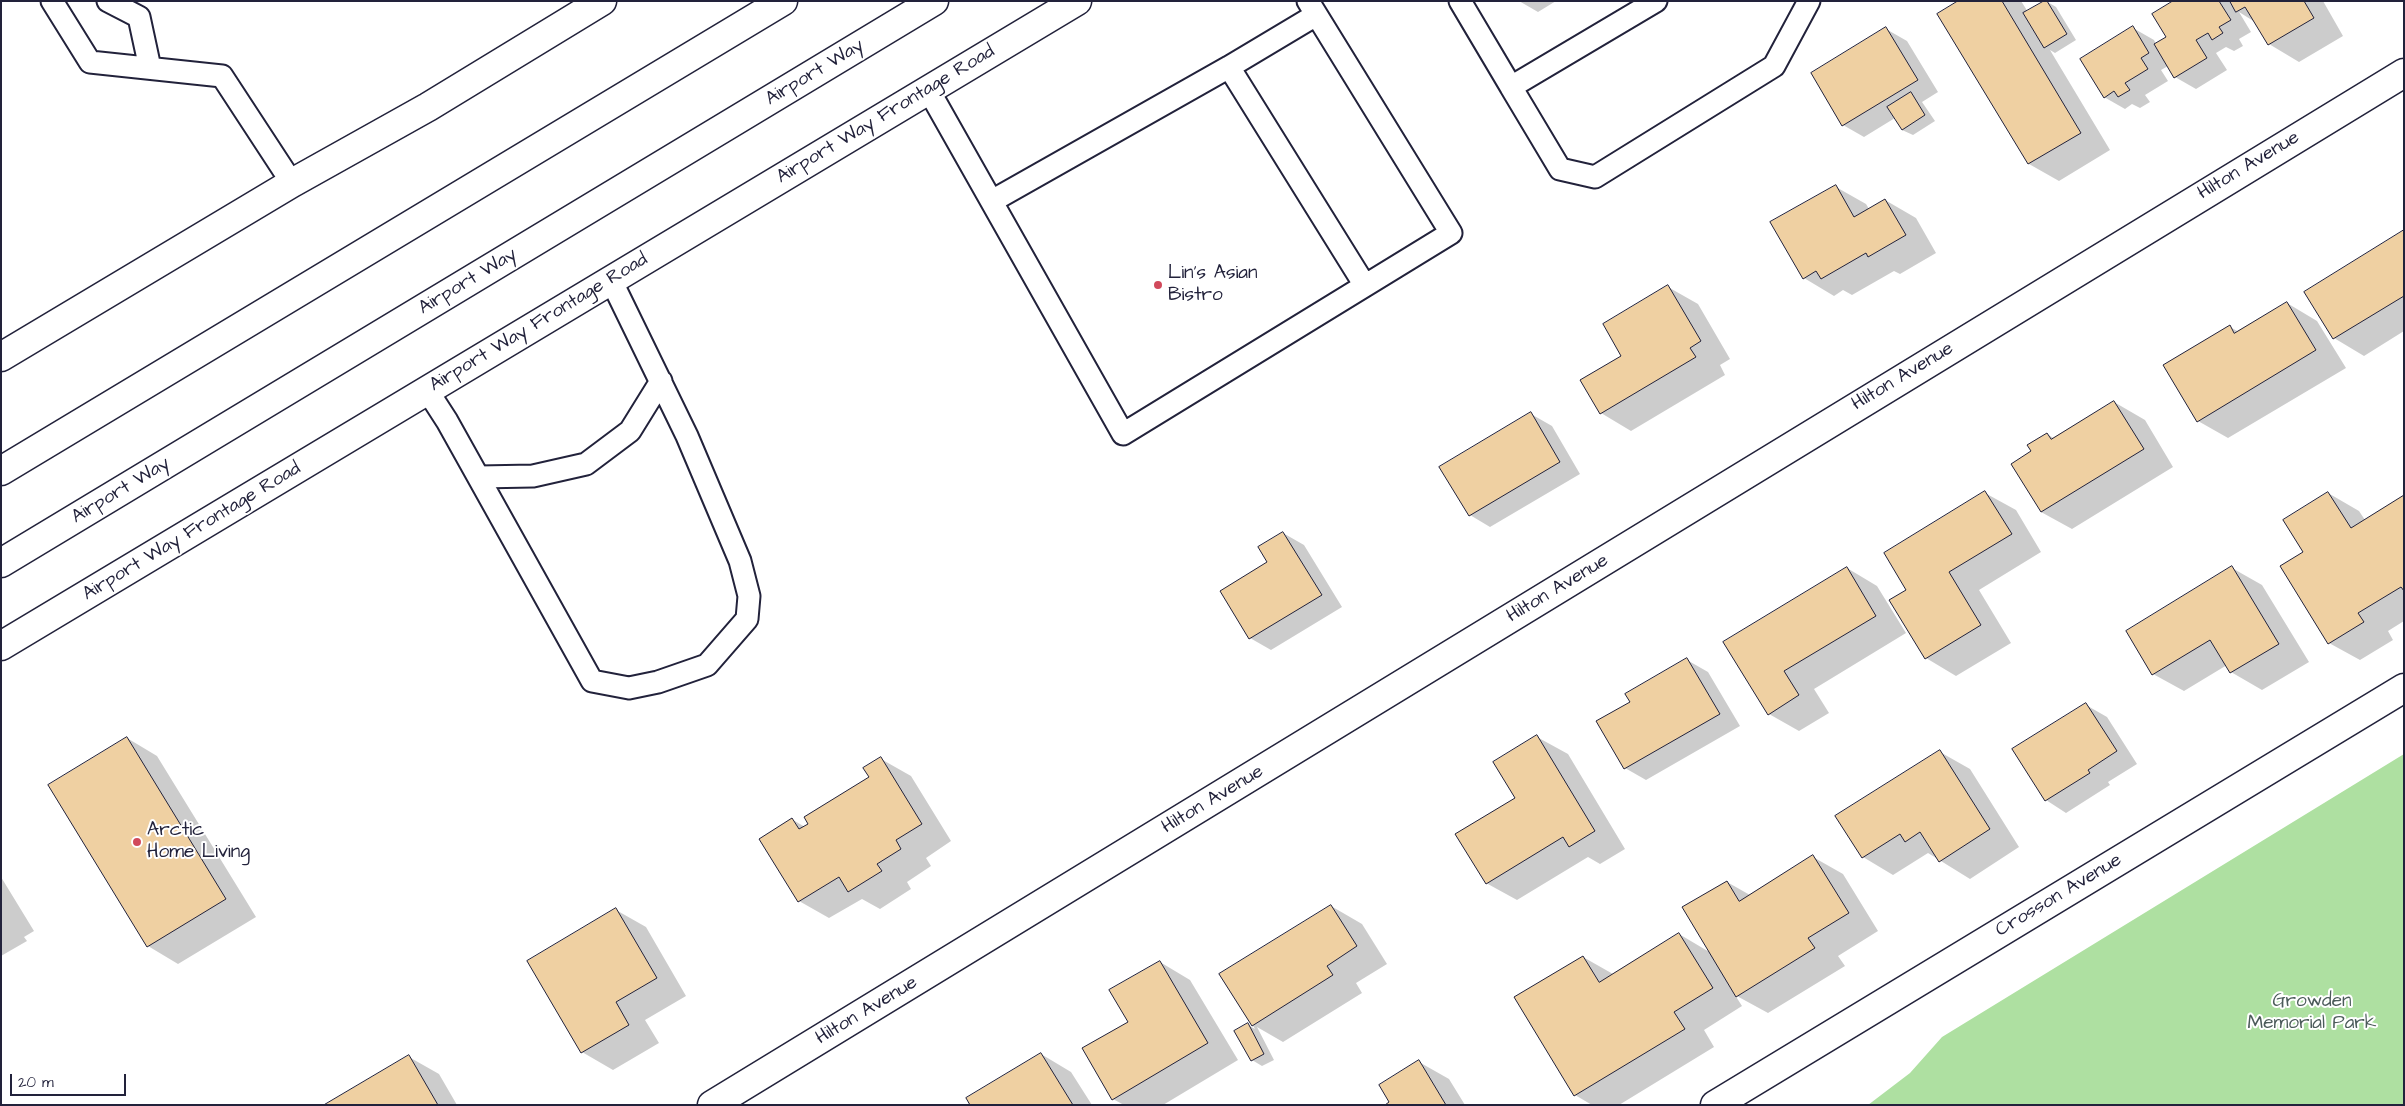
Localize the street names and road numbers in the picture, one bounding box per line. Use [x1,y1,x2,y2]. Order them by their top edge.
street label: Airport Way [762,35,868,111]
street label: Airport Way Frontage Road [773,41,999,189]
street label: Hilton Avenue [2194,127,2304,205]
street label: Airport Way [415,244,521,320]
street label: Airport Way Frontage Road [426,249,652,397]
street label: Hilton Avenue [1848,338,1958,416]
street label: Airport Way [68,453,174,529]
street label: Airport Way Frontage Road [79,458,305,606]
street label: Hilton Avenue [1503,550,1613,628]
street label: Hilton Avenue [1158,761,1268,839]
street label: Crosson Avenue [1992,849,2126,943]
street label: Hilton Avenue [812,972,922,1050]

